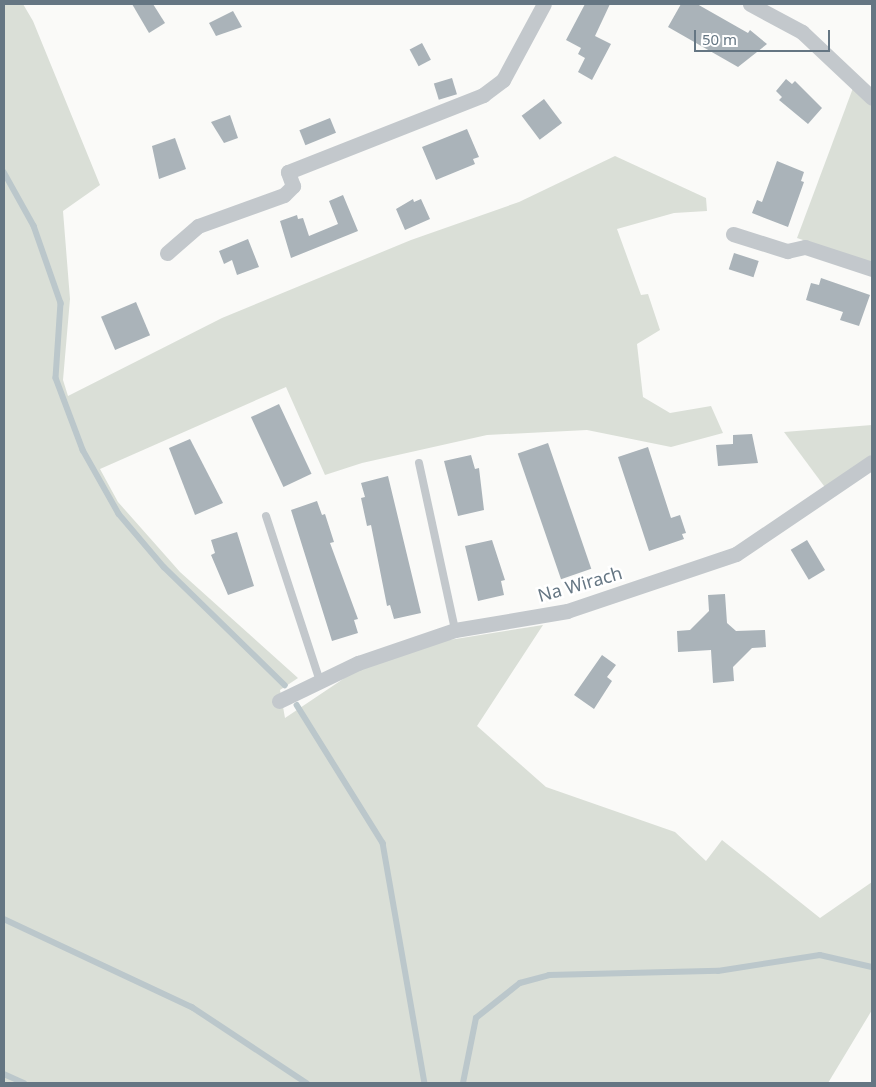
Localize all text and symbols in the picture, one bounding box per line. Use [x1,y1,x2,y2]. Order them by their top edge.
scale bar [696,20,832,52]
text: 50 m [702,29,737,49]
street label: Na Wirach [535,562,625,606]

